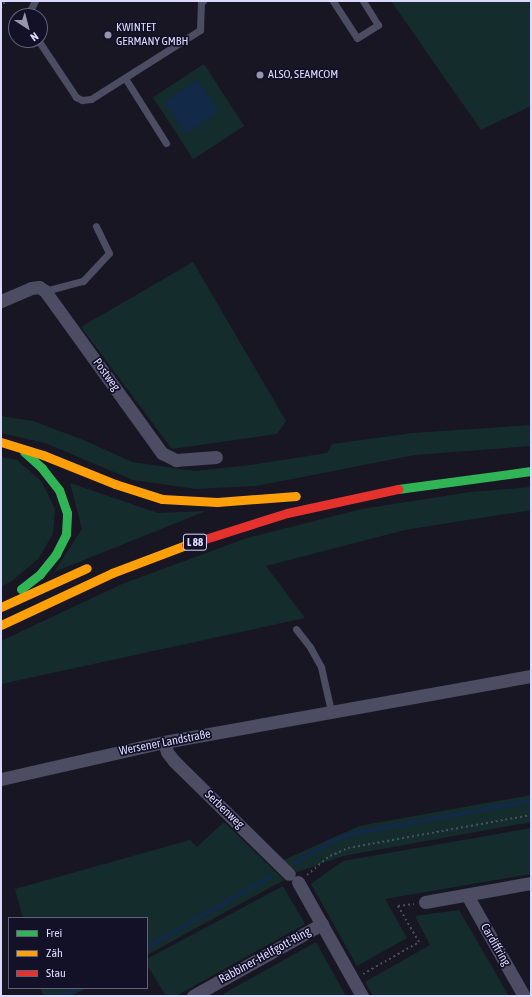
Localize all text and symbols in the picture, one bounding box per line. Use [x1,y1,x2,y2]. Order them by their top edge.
north arrow [8,8,48,48]
place label: KWINTET GERMANY GMBH [116,21,189,49]
text: N [28,30,41,44]
marker: KWINTET GERMANY GMBH [103,30,113,40]
place label: ALSO, SEAMCOM [268,68,338,82]
marker: ALSO, SEAMCOM [255,70,265,80]
street label: Postweg [89,356,123,394]
road number: L 88 [182,533,208,551]
street label: Wersener Landstraße [118,727,212,759]
street label: Serbenweg [202,788,246,832]
legend [8,917,148,989]
street label: Cardiffring [477,921,513,969]
street label: Rabbiner-Helfgott-Ring [217,925,313,987]
text: Frei [46,926,62,940]
text: Zäh [46,946,63,960]
text: Stau [46,966,66,980]

